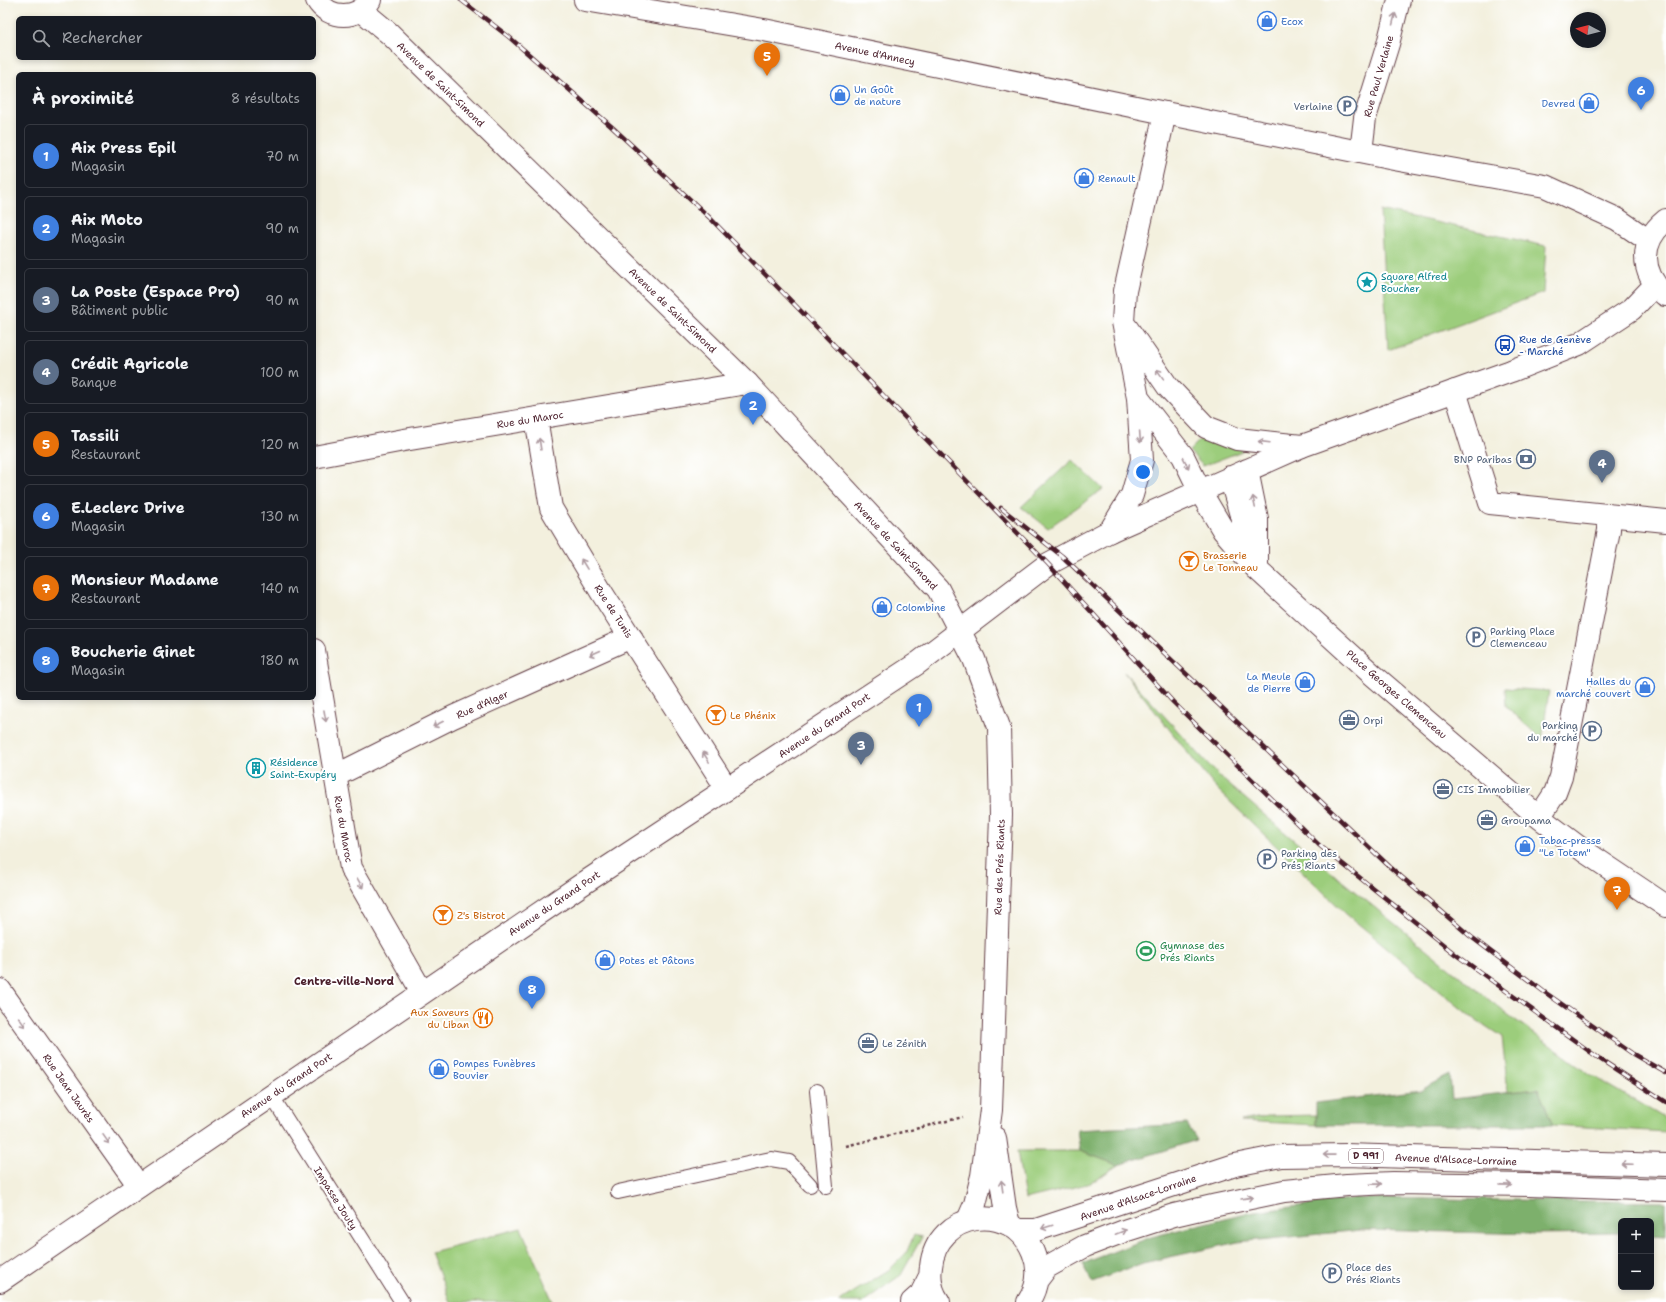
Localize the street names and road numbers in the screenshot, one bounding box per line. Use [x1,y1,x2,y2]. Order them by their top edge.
street label: Rue Paul Verlaine [1361,33,1396,119]
street label: Avenue de Saint-Simond [394,39,488,130]
street label: Avenue d'Annecy [833,39,917,68]
street label: Avenue de Saint-Simond [626,265,720,356]
street label: Rue du Maroc [496,408,565,431]
street label: Avenue de Saint-Simond [851,498,941,593]
street label: Rue de Tunis [591,582,636,641]
street label: Place Georges Clemenceau [1344,647,1450,742]
street label: Rue d'Alger [454,687,510,722]
street label: Avenue du Grand Port [776,690,873,761]
street label: Rue du Maroc [331,795,356,864]
street label: Rue des Prés Riants [991,819,1008,915]
street label: Avenue du Grand Port [506,868,603,939]
street label: Avenue du Grand Port [238,1050,335,1121]
street label: Rue Jean Jaurès [40,1051,97,1125]
road number: D 991 [1349,1149,1383,1163]
street label: Avenue d'Alsace-Lorraine [1395,1151,1518,1168]
street label: Impasse Jouty [311,1164,360,1232]
street label: Avenue d'Alsace-Lorraine [1078,1171,1198,1224]

